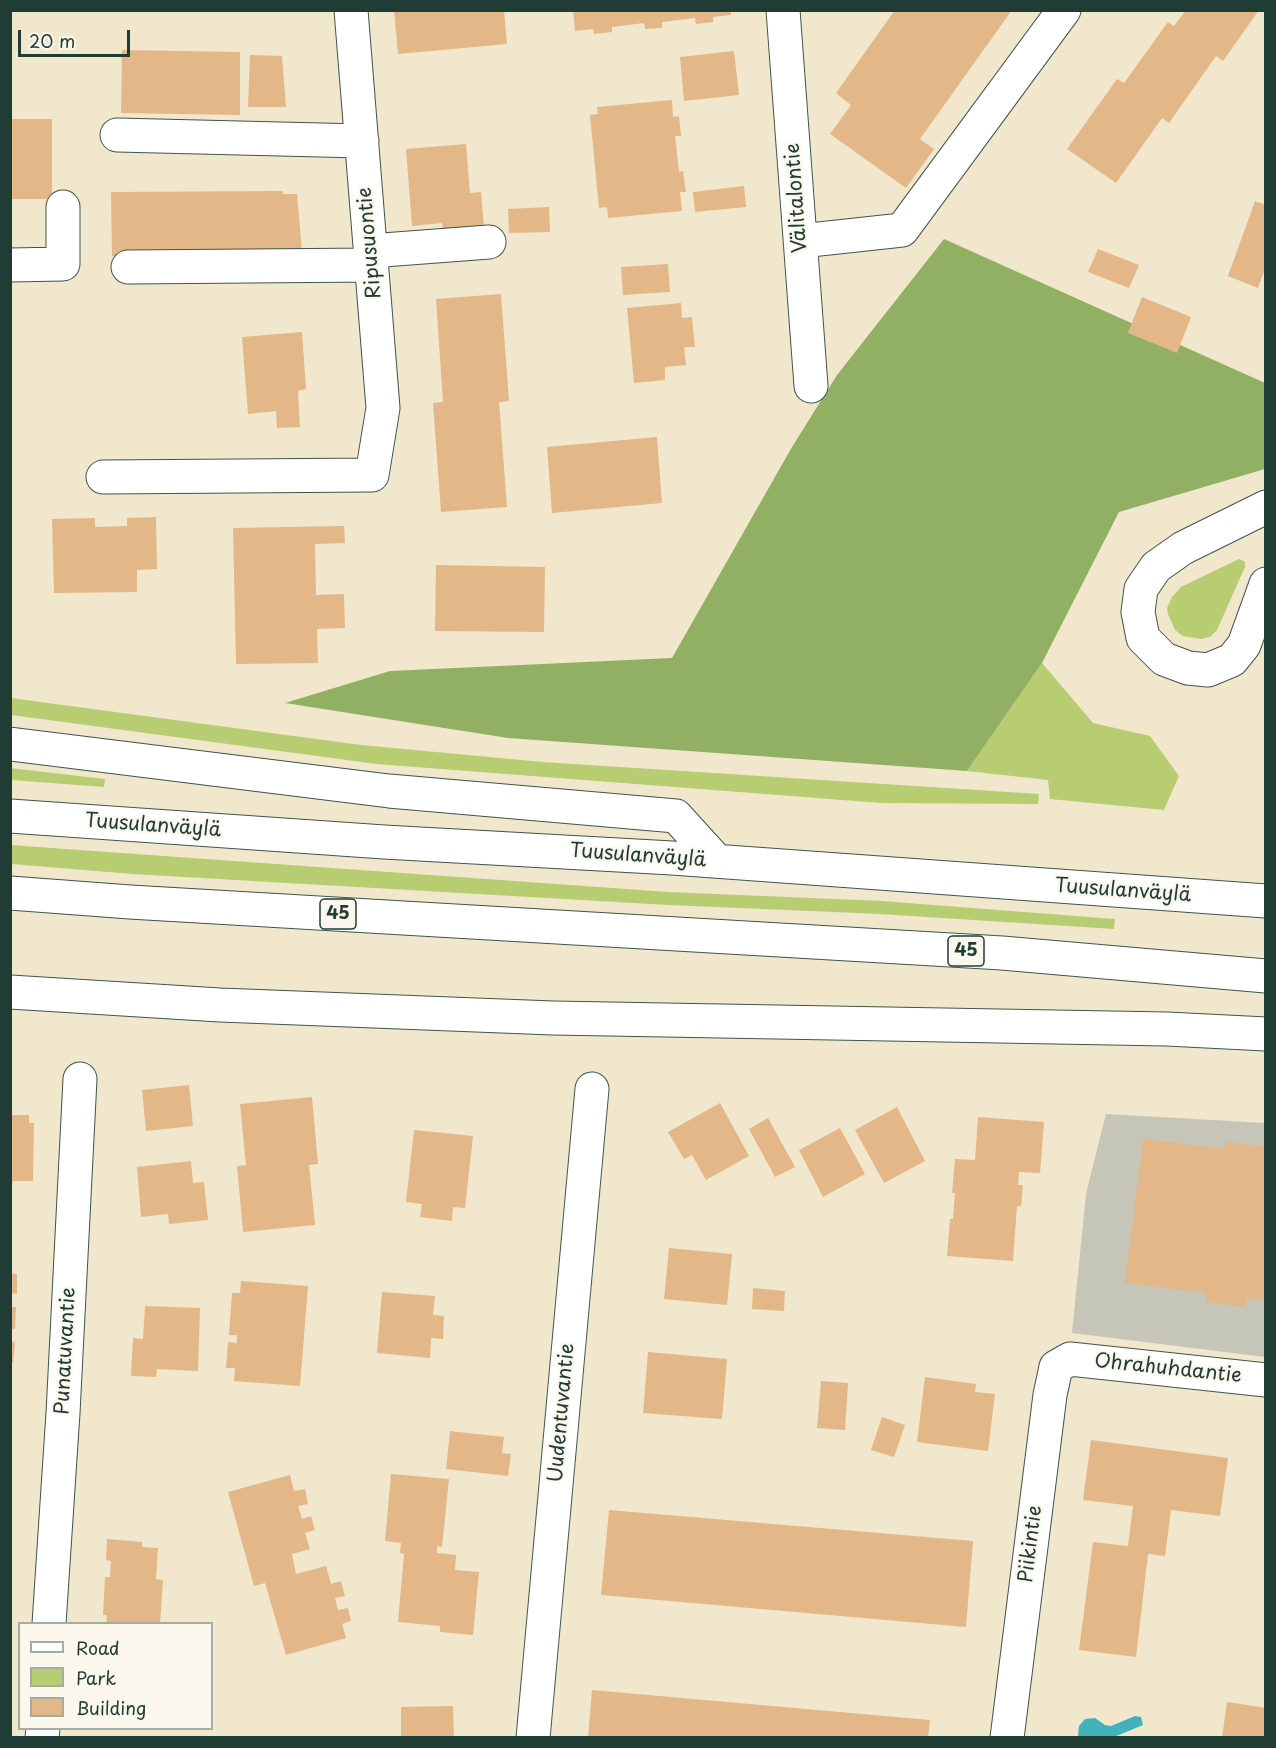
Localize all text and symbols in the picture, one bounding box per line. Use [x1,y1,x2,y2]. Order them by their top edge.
scale bar [21,18,134,56]
text: 20 m [29,27,75,54]
street label: Välitalontie [781,142,813,254]
street label: Ripusuontie [353,186,387,300]
street label: Tuusulanväylä [84,809,222,843]
street label: Tuusulanväylä [569,839,707,873]
street label: Tuusulanväylä [1054,874,1192,908]
road number: 45 [320,899,356,929]
road number: 45 [948,936,984,966]
street label: Punatuvantie [51,1287,81,1415]
street label: Uudentuvantie [544,1342,580,1484]
street label: Ohrahuhdantie [1093,1349,1243,1389]
street label: Piikintie [1014,1504,1048,1584]
legend [18,1622,213,1730]
text: Road [76,1634,120,1661]
text: Park [76,1664,116,1691]
text: Building [76,1694,146,1721]

